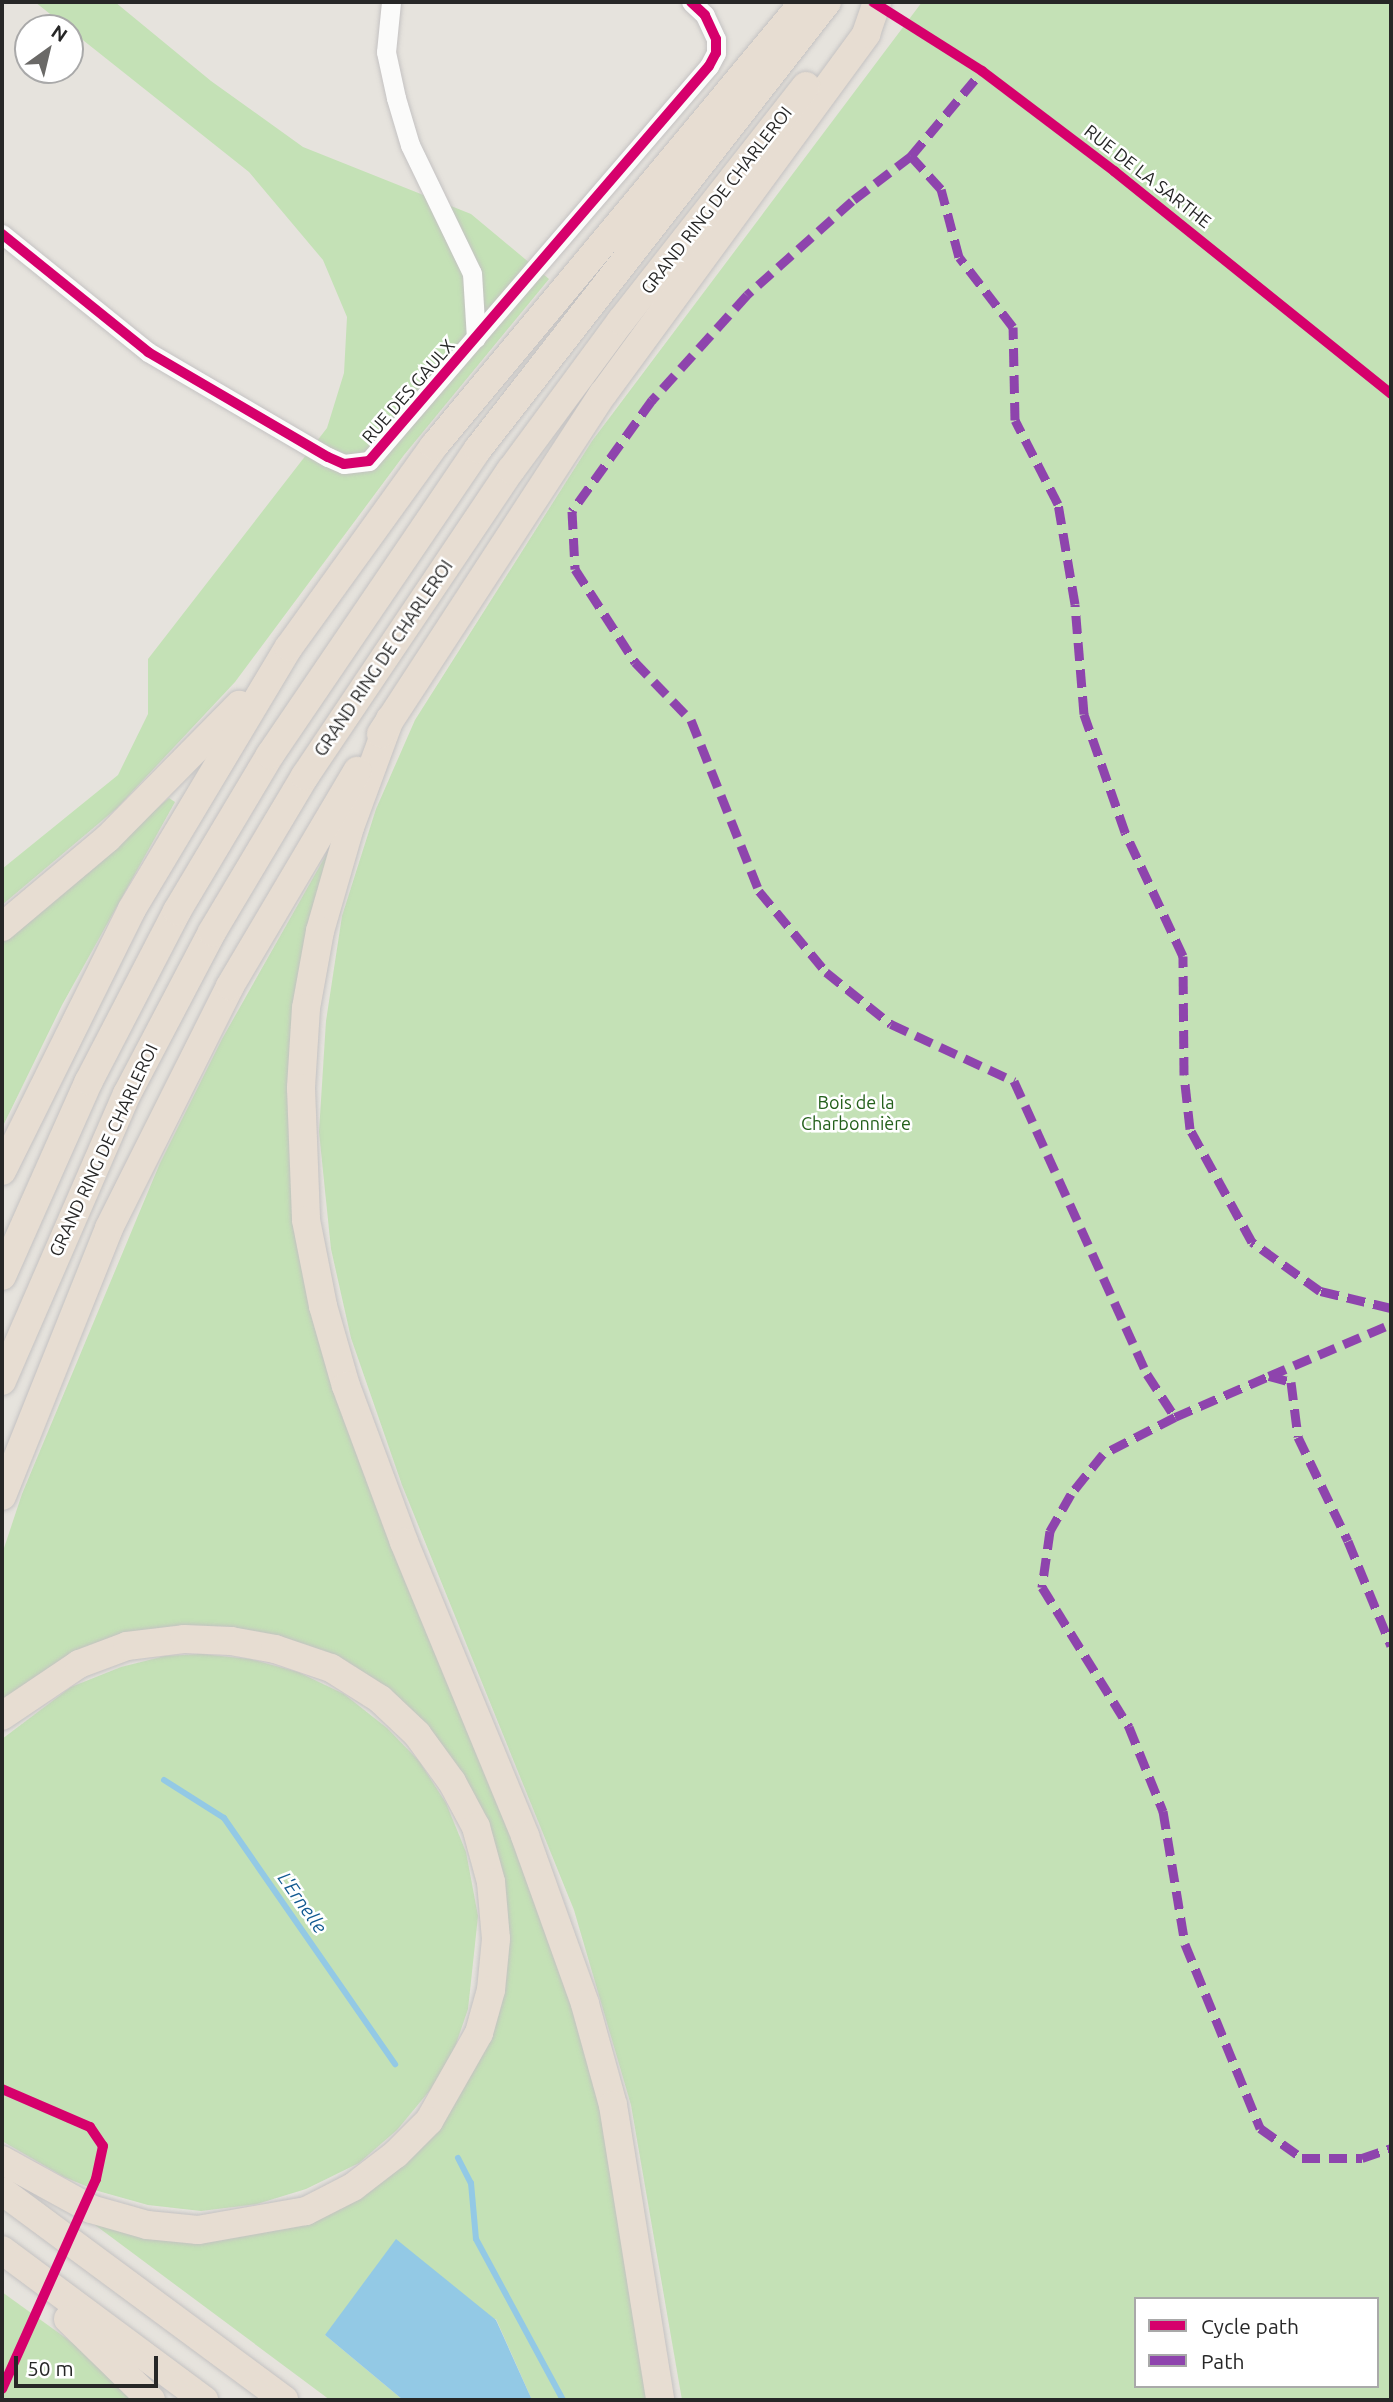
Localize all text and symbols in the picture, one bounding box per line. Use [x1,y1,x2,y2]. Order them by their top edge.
north arrow [14,14,84,84]
text: N [48,20,72,46]
street label: GRAND RING DE CHARLEROI [636,102,796,298]
street label: RUE DE LA SARTHE [1080,120,1216,232]
street label: RUE DES GAULX [357,335,459,447]
street label: GRAND RING DE CHARLEROI [309,556,457,760]
street label: GRAND RING DE CHARLEROI [44,1040,162,1260]
park label: Bois de la Charbonnière [801,1092,911,1134]
water label: L'Ernelle [273,1868,331,1938]
legend [1134,2297,1379,2388]
text: Cycle path [1201,2314,1299,2338]
scale bar [18,2342,161,2386]
text: Path [1201,2349,1244,2373]
text: 50 m [27,2356,74,2380]

